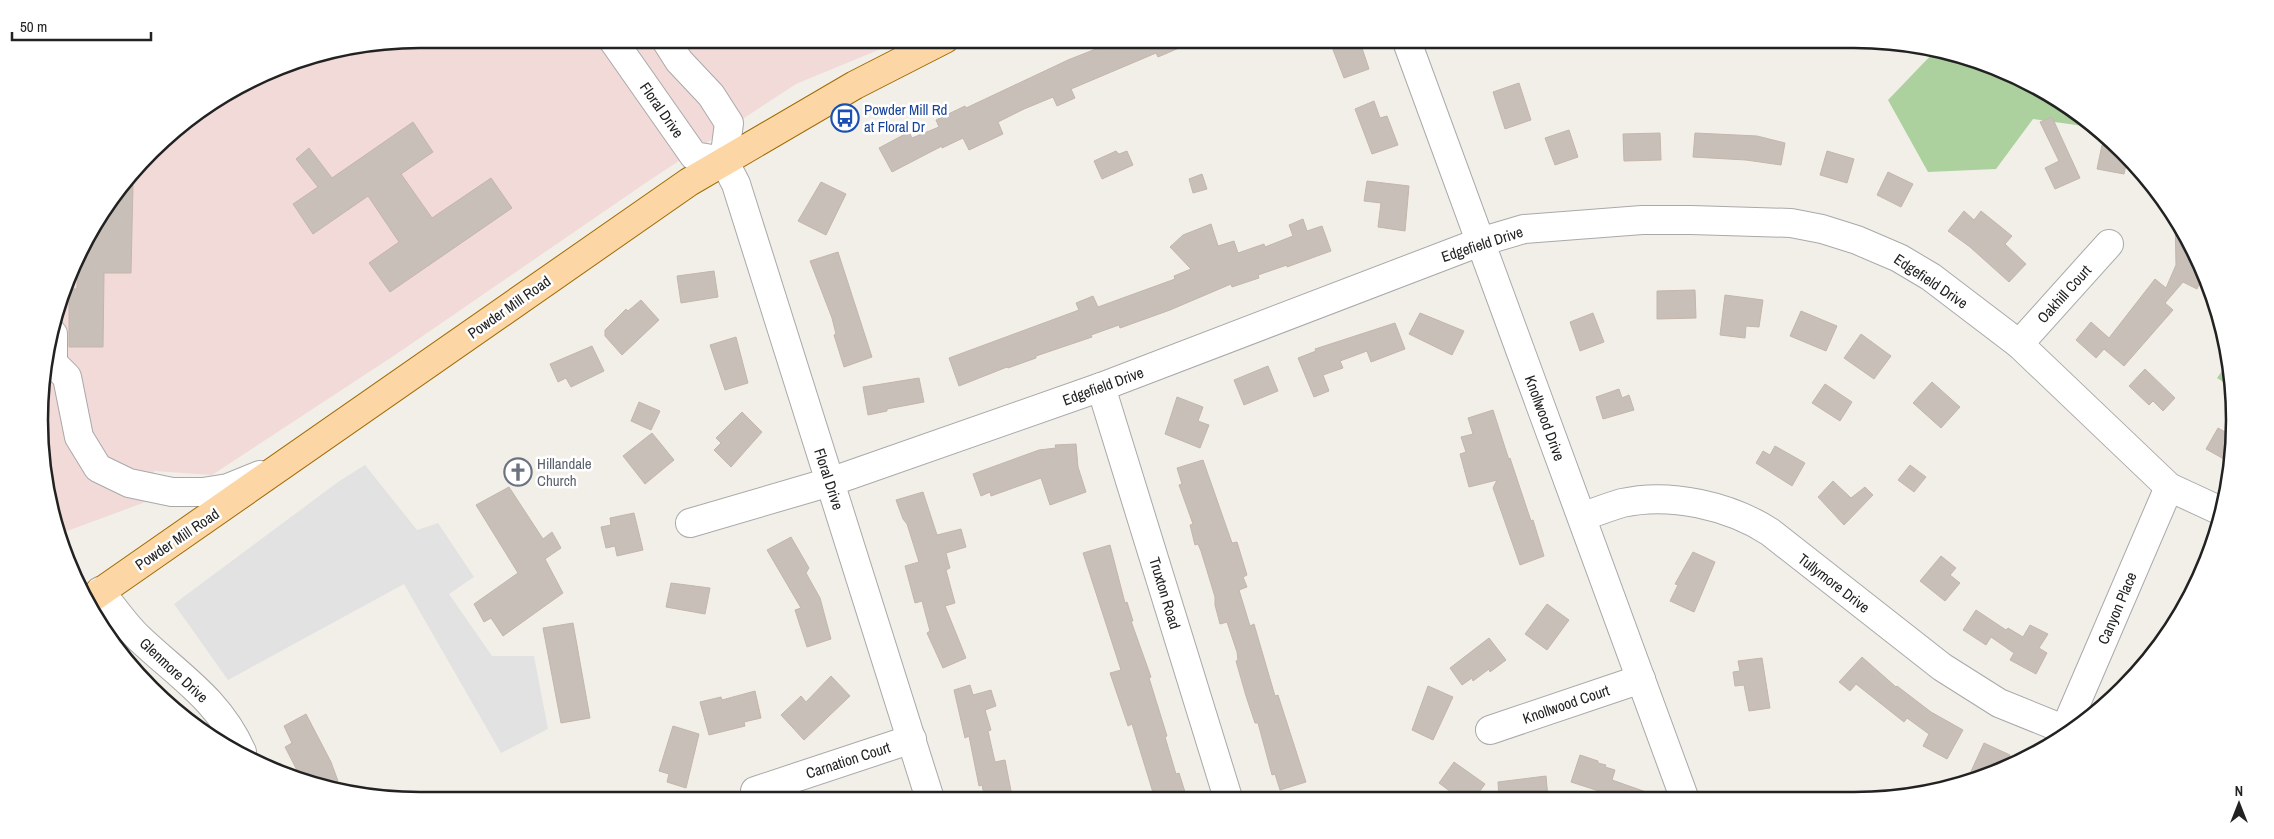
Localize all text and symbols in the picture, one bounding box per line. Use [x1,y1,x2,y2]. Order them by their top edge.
scale bar [12,10,151,42]
text: 50 m [20,16,47,37]
street label: Floral Drive [635,78,689,142]
place label: Powder Mill Rd at Floral Dr [864,99,947,137]
bus stop icon: Powder Mill Rd at Floral Dr [830,103,860,133]
street label: Edgefield Drive [1438,221,1526,267]
street label: Edgefield Drive [1890,249,1972,313]
street label: Oakhill Court [2032,260,2096,328]
street label: Powder Mill Road [463,271,555,343]
street label: Edgefield Drive [1060,362,1147,410]
street label: Knollwood Drive [1520,372,1570,464]
street label: Floral Drive [809,446,849,513]
place label: Hillandale Church [537,453,592,491]
church icon: Hillandale Church [503,457,533,487]
street label: Powder Mill Road [131,503,223,575]
street label: Tullymore Drive [1794,548,1874,618]
street label: Truxton Road [1144,555,1186,631]
street label: Canyon Place [2092,569,2142,647]
street label: Glenmore Drive [135,633,213,707]
street label: Knollwood Court [1520,679,1613,729]
street label: Carnation Court [803,736,893,784]
north arrow [2214,779,2264,829]
text: N [2235,782,2243,800]

